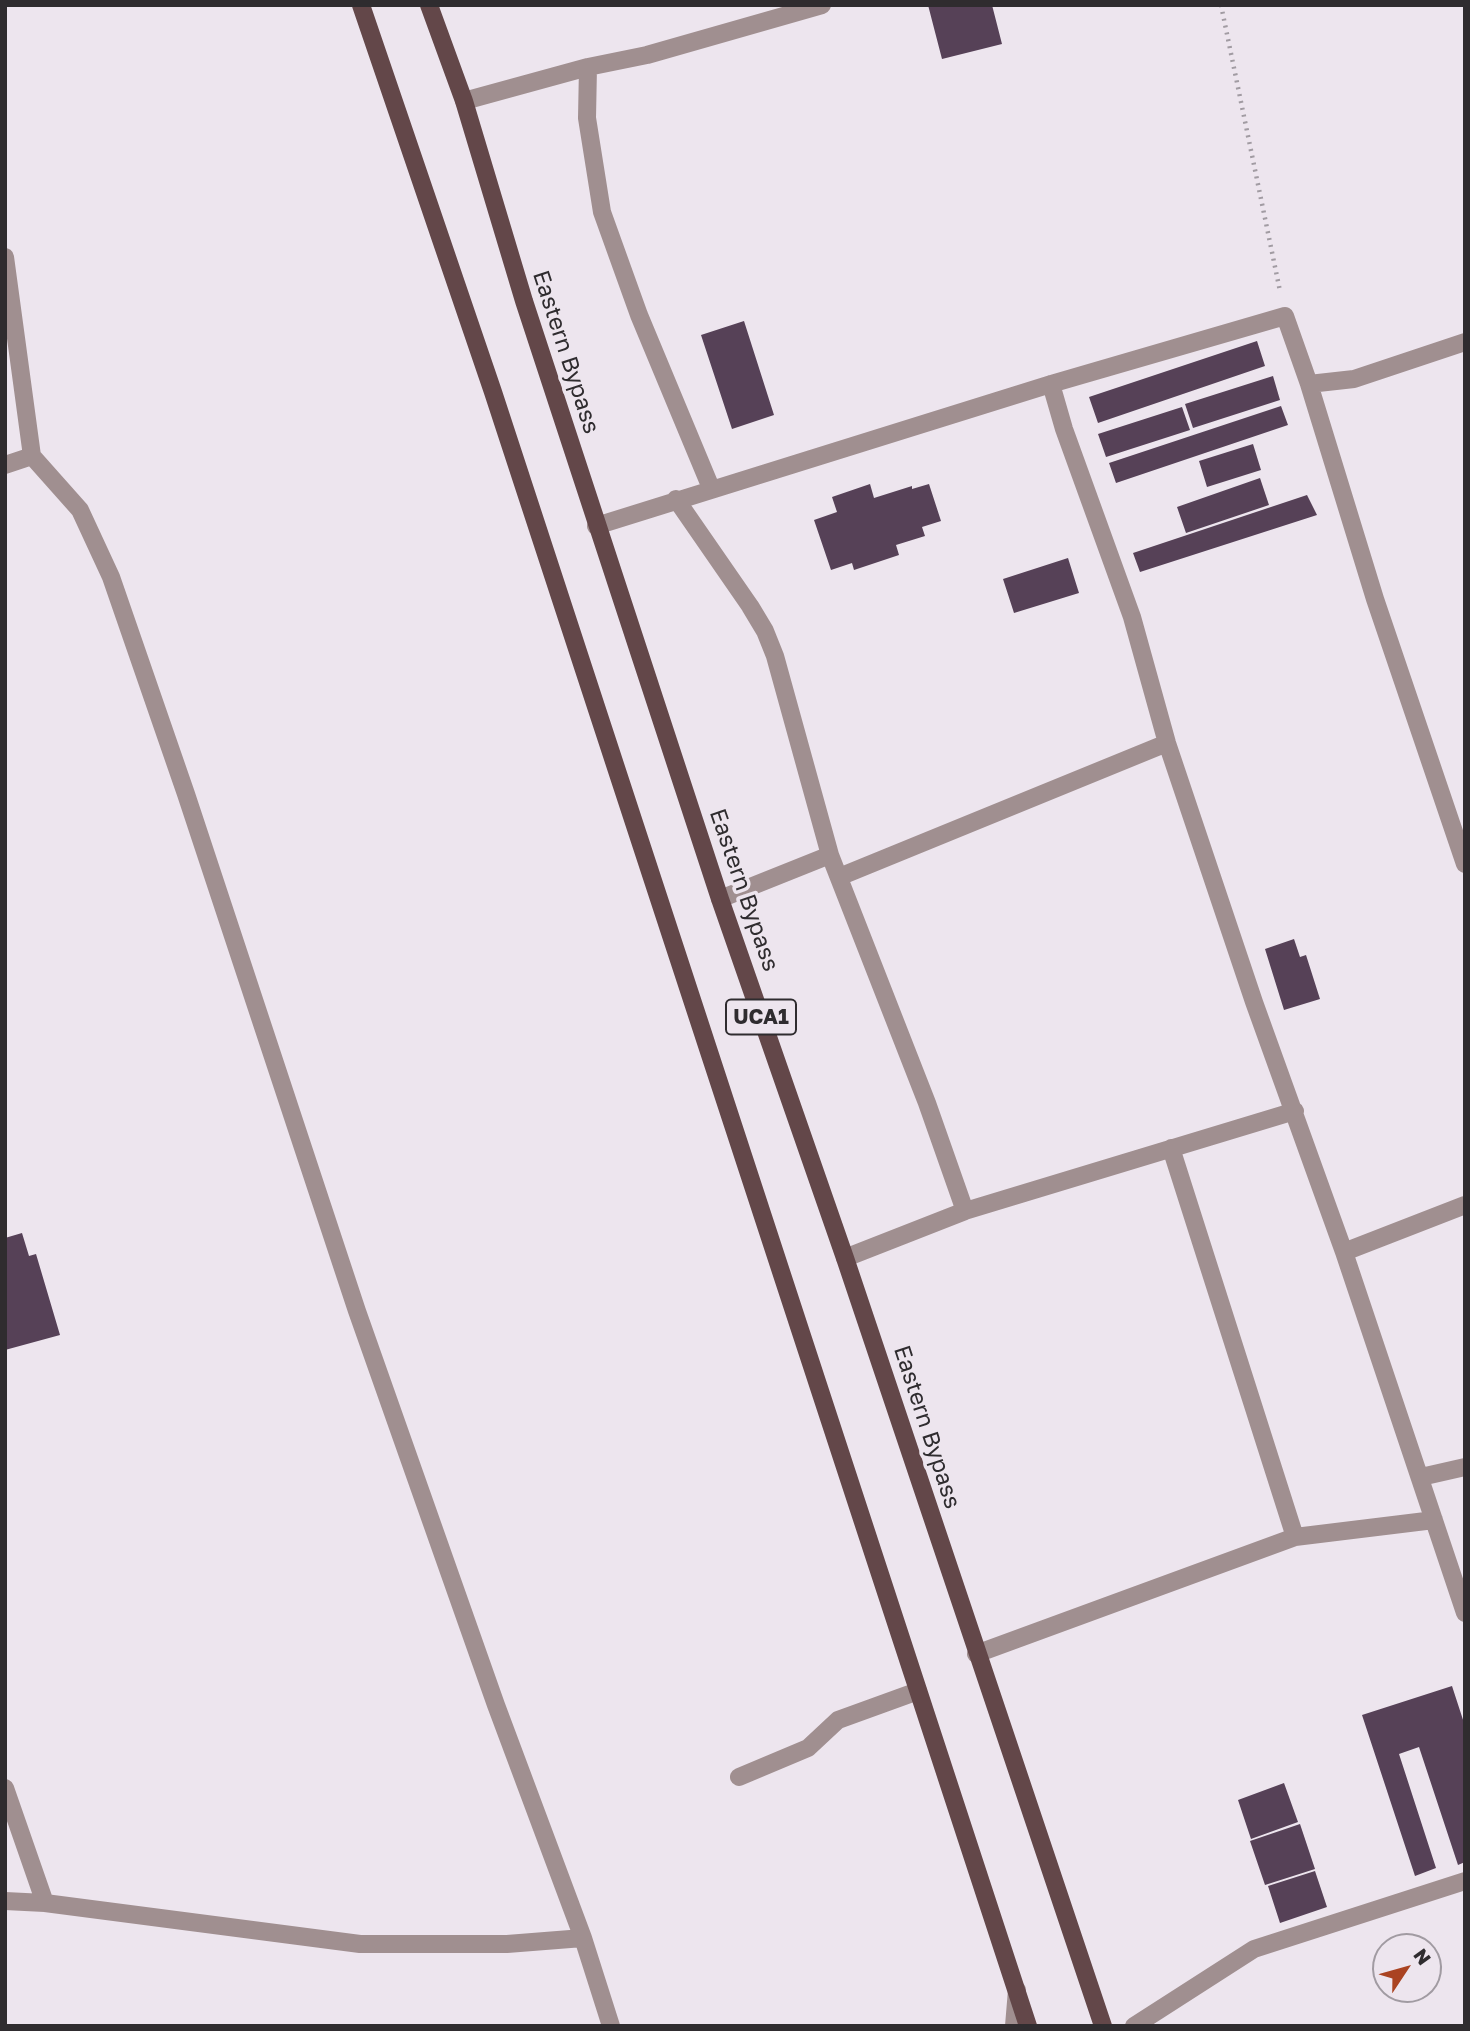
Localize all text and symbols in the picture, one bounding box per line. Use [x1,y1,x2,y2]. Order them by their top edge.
street label: Eastern Bypass [527,267,605,437]
street label: Eastern Bypass [703,805,785,975]
road number: UCA1 [726,1000,796,1034]
street label: Eastern Bypass [888,1342,966,1512]
north arrow [1372,1933,1442,2003]
text: N [1409,1944,1436,1969]

